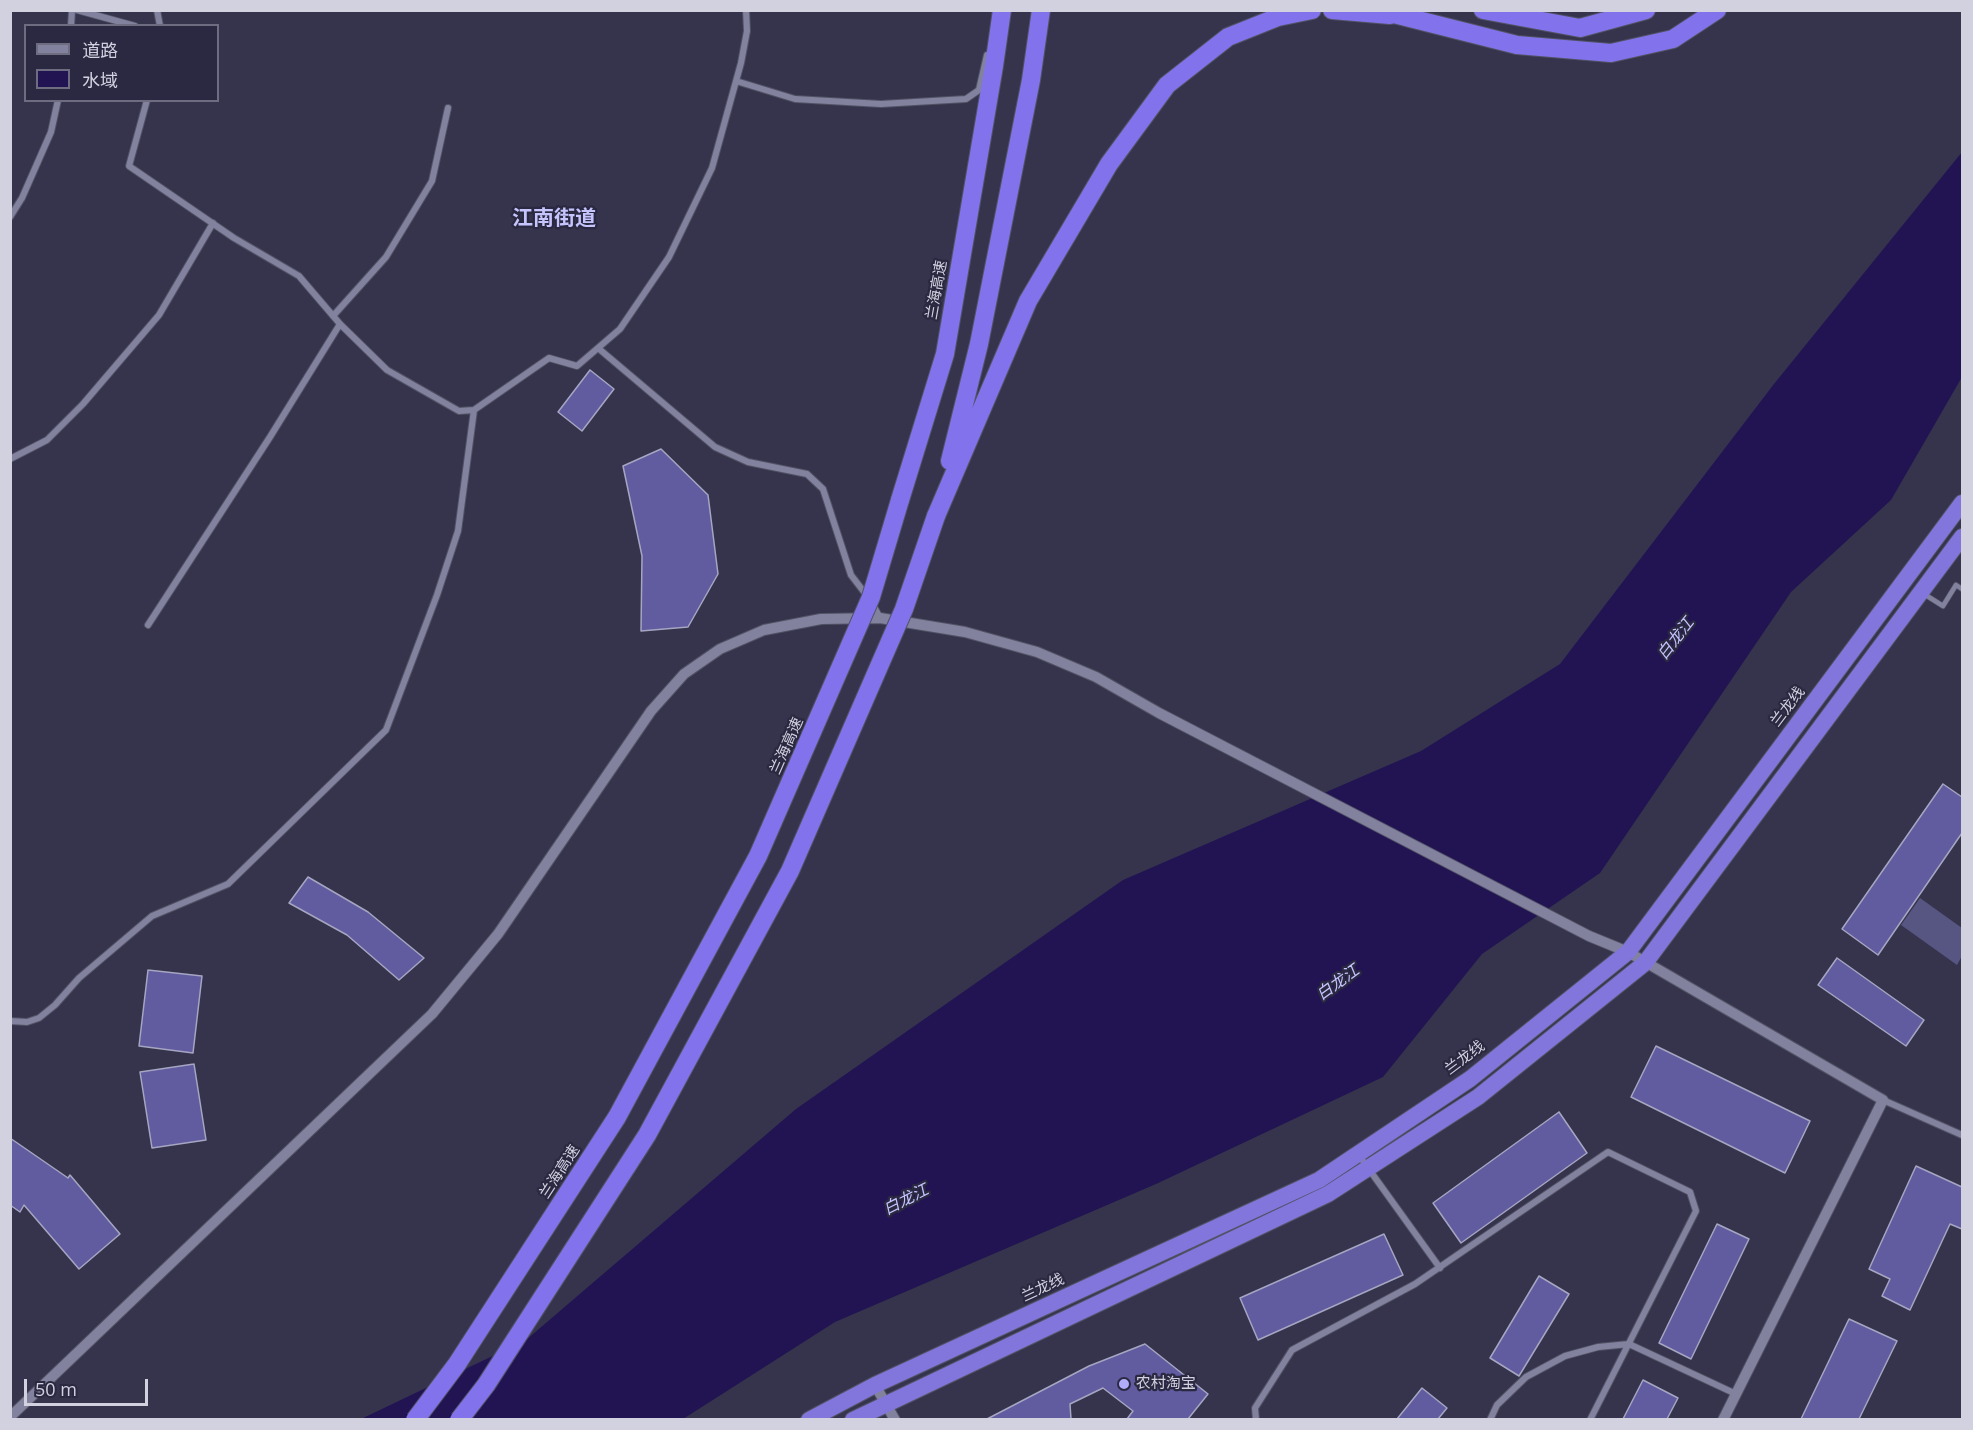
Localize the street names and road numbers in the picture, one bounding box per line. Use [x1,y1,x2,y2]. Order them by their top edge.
street label: 兰海高速 [923,259,951,321]
street label: 兰龙线 [1767,684,1809,730]
street label: 兰海高速 [767,715,807,777]
street label: 兰龙线 [1442,1037,1488,1079]
street label: 兰海高速 [536,1142,584,1202]
street label: 兰龙线 [1019,1270,1067,1306]

